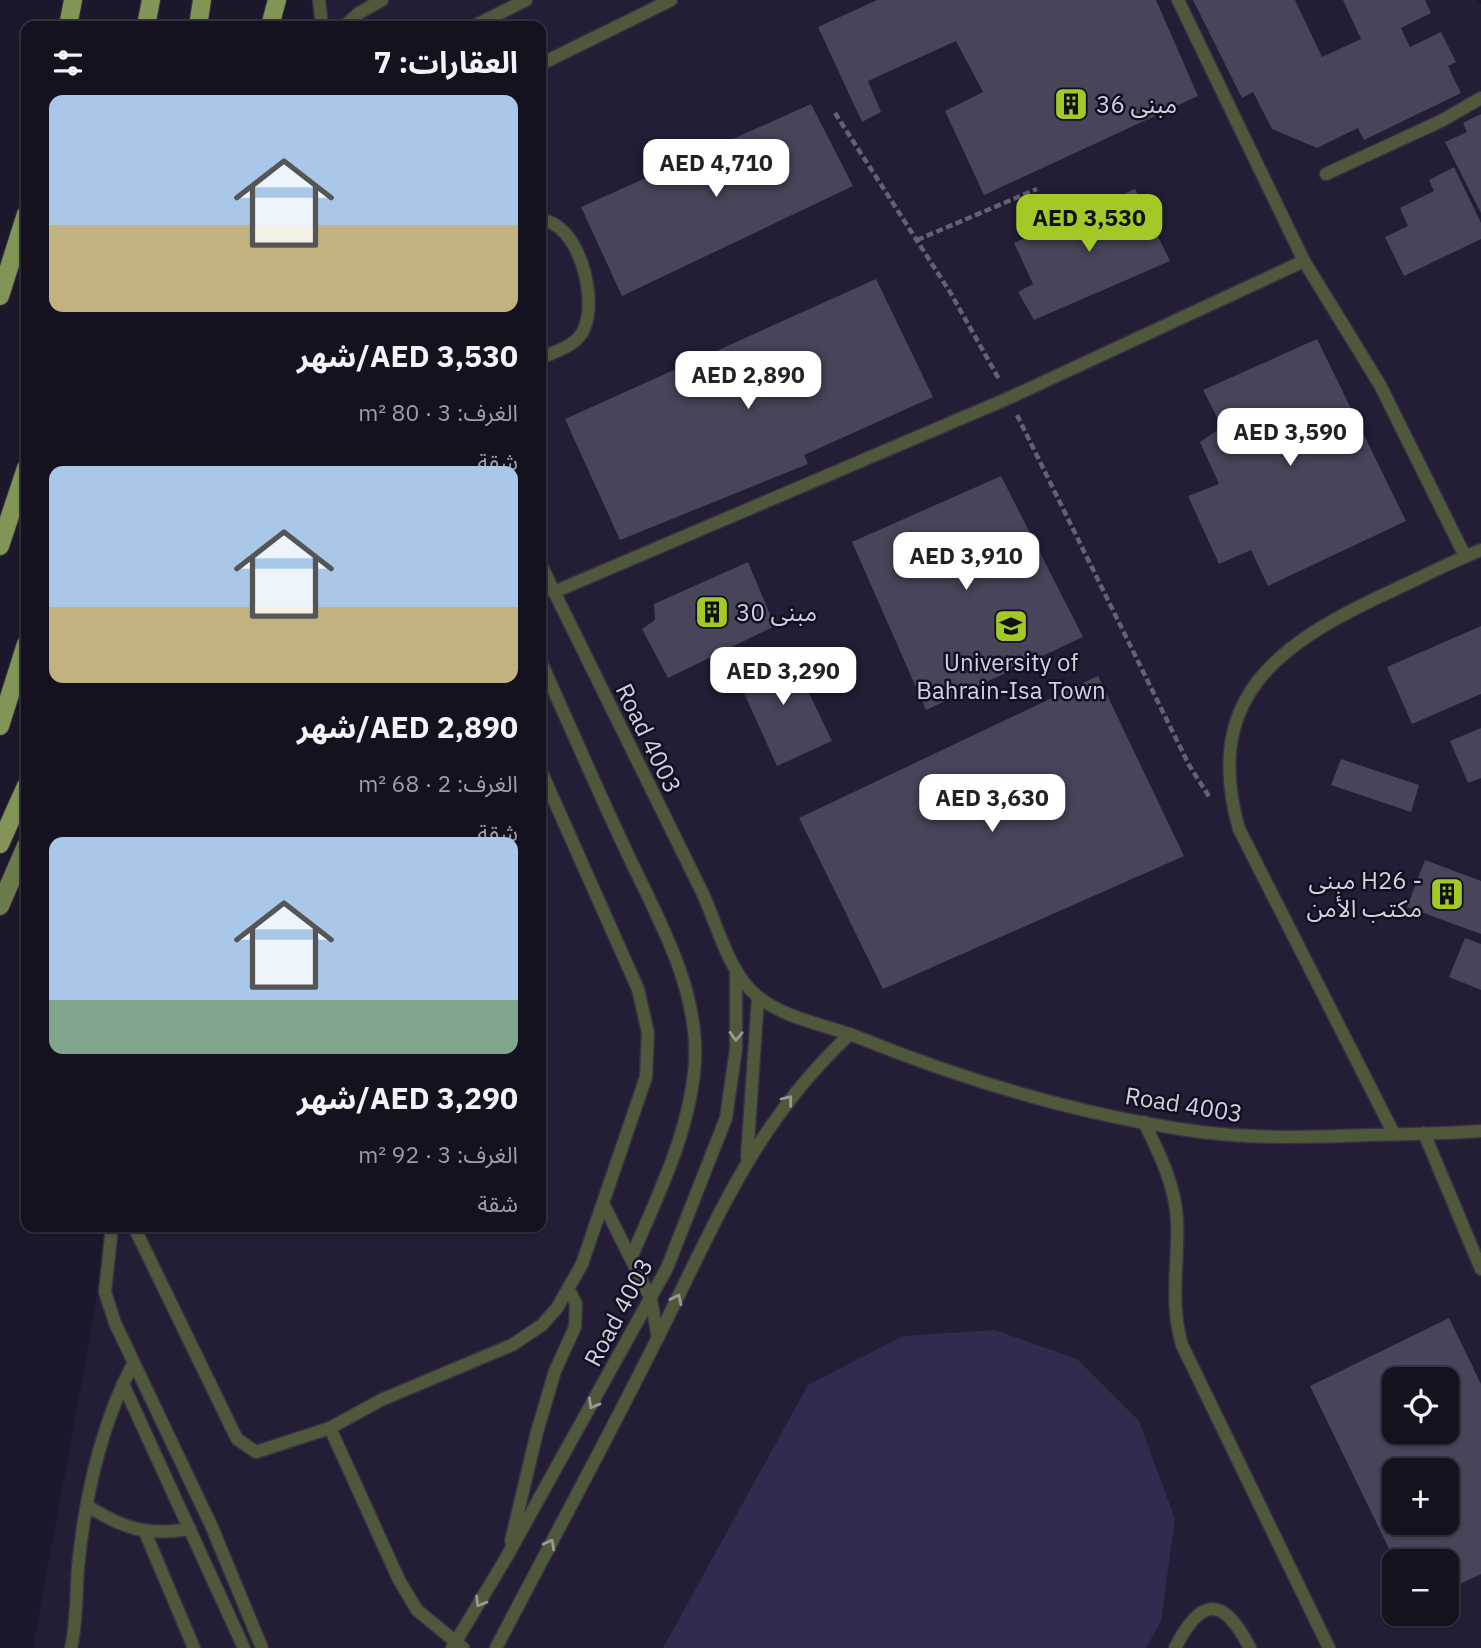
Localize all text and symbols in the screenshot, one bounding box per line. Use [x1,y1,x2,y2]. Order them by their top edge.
text: العقارات: 7 [374,42,518,81]
icon: filters [49,44,87,82]
building icon: مبنى 36 [1052,85,1090,123]
place label: مبنى 36 [1096,88,1177,120]
icon: home [221,140,347,266]
pin: AED 4,710 [636,140,796,199]
text: AED 4,710 [659,147,773,177]
pin: AED 3,530 [1009,194,1169,254]
text: AED 3,530 [1032,202,1146,232]
text: AED 3,530/شهر [297,336,518,375]
pin: AED 2,890 [668,352,828,411]
text: AED 2,890 [691,359,805,389]
text: الغرف: 3 · 80 m² [358,397,518,427]
pin: AED 3,590 [1210,408,1370,468]
text: AED 3,590 [1233,416,1347,446]
text: شقة [477,446,518,476]
icon: home [221,511,347,637]
pin: AED 3,910 [886,532,1046,592]
text: AED 3,910 [909,540,1023,570]
building icon: مبنى 30 [693,593,731,631]
place label: مبنى 30 [736,596,817,628]
school or university icon: University of Bahrain-Isa Town [992,607,1030,645]
place label: University of Bahrain-Isa Town [916,646,1106,706]
pin: AED 3,290 [703,648,863,707]
text: AED 3,290 [726,655,840,685]
street label: Road 4003 [609,678,689,798]
text: AED 2,890/شهر [297,707,518,746]
text: الغرف: 2 · 68 m² [358,768,518,798]
pin: AED 3,630 [912,774,1072,834]
text: AED 3,630 [935,782,1049,812]
text: شقة [477,817,518,847]
place label: مبنى H26 - مكتب الأمن [1307,864,1422,924]
building icon: مبنى H26 - مكتب الأمن [1428,875,1466,913]
icon: home [221,882,347,1008]
one-way arrow [729,1031,744,1042]
text: AED 3,290/شهر [297,1078,518,1117]
street label: Road 4003 [1123,1079,1245,1129]
one-way arrow [779,1096,792,1108]
text: الغرف: 3 · 92 m² [358,1139,518,1169]
text: شقة [477,1188,518,1218]
street label: Road 4003 [576,1252,660,1372]
one-way arrow [669,1294,683,1306]
map controls [1382,1367,1459,1626]
button: locate [1382,1367,1459,1444]
one-way arrow [588,1397,601,1409]
button: + [1382,1458,1459,1535]
one-way arrow [542,1539,555,1551]
button: − [1382,1549,1459,1626]
one-way arrow [475,1594,488,1607]

